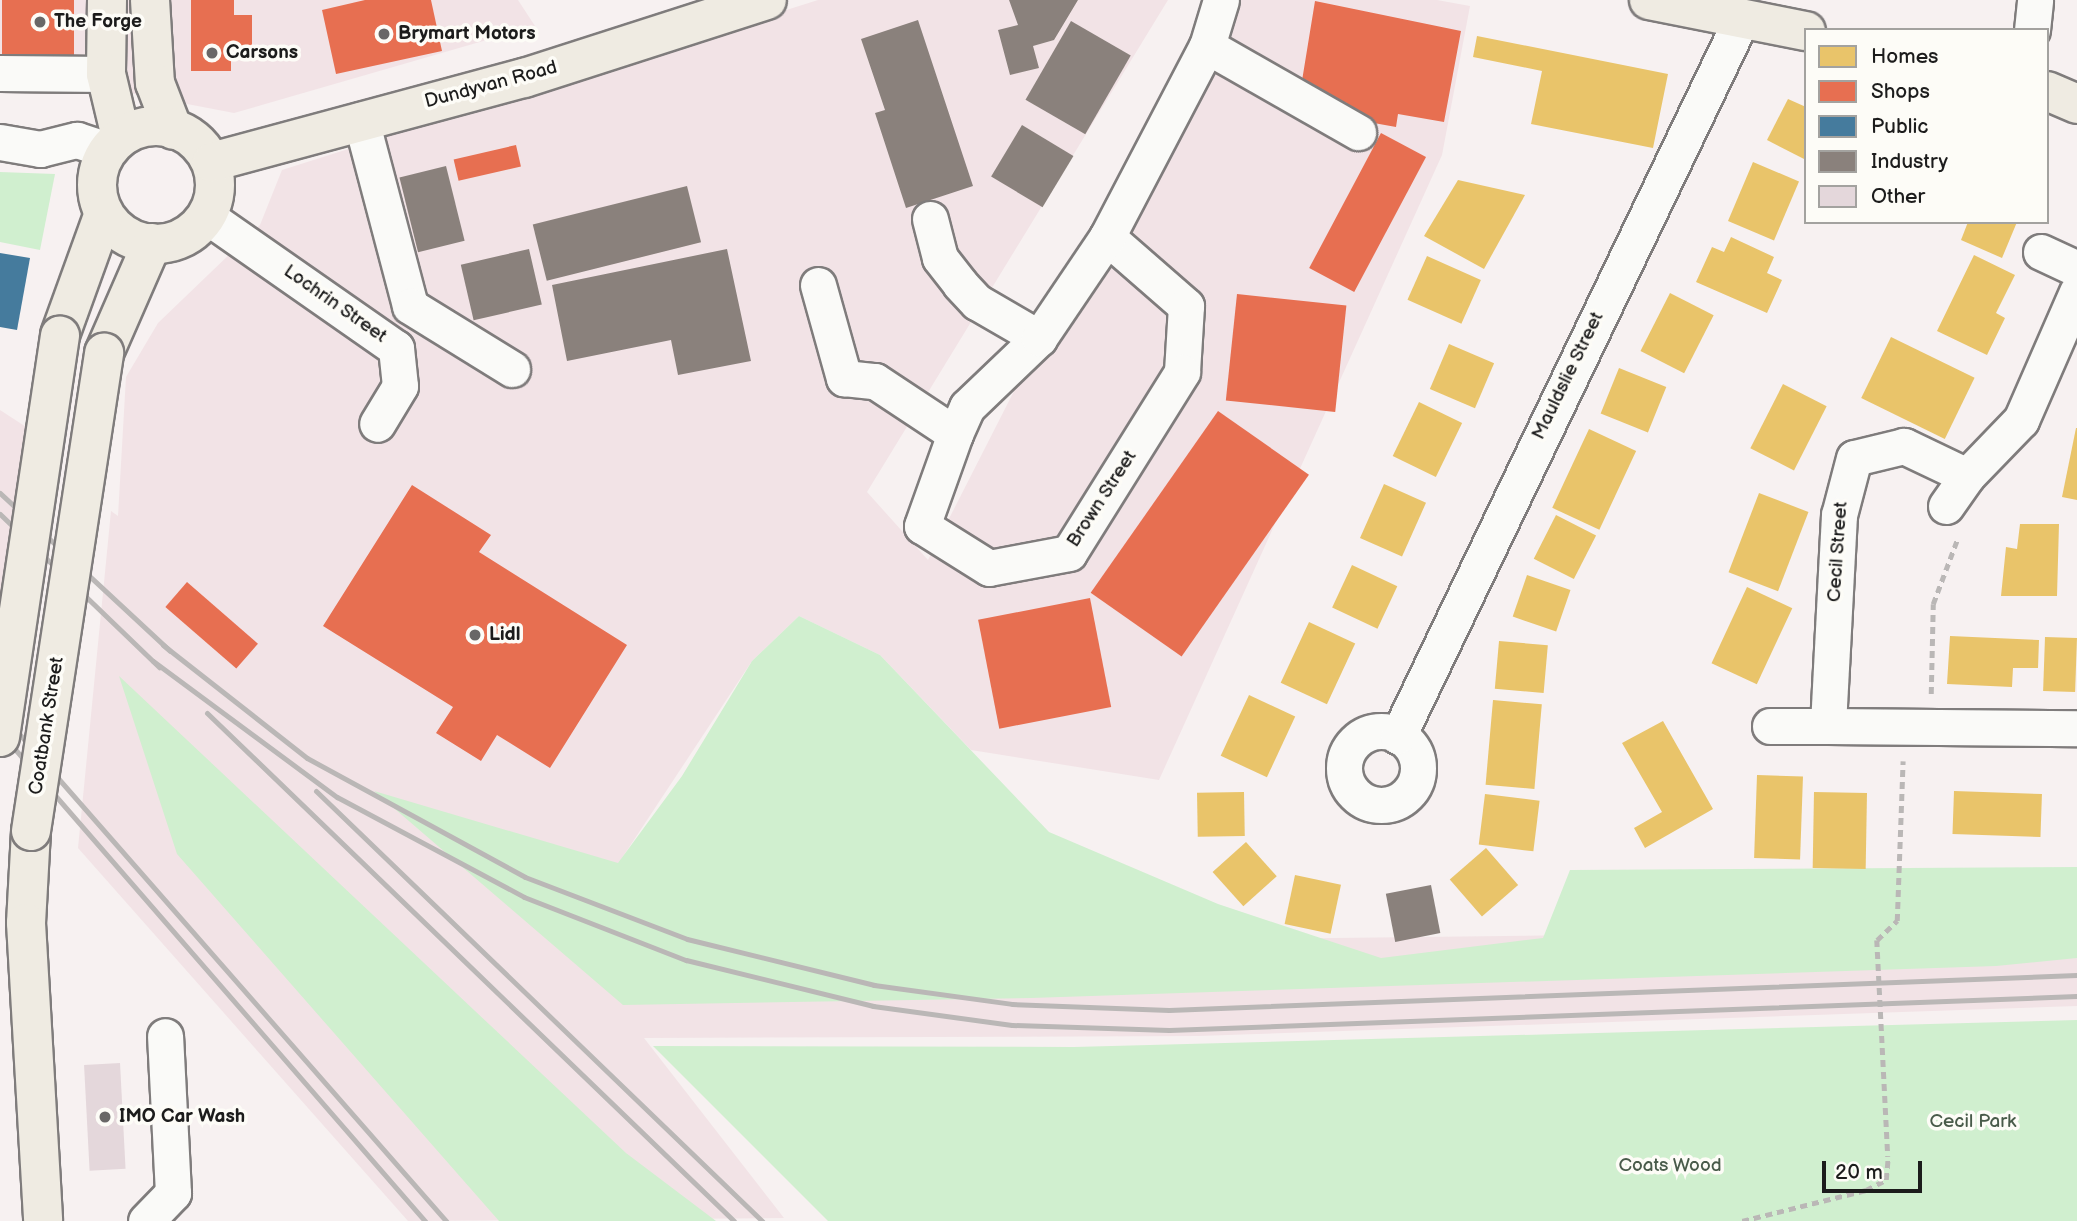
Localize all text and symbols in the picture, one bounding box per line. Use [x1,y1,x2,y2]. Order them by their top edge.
place label: The Forge [54,11,142,33]
marker: The Forge [32,14,48,30]
place label: Brymart Motors [398,23,536,45]
marker: Brymart Motors [376,26,392,42]
legend [1804,28,2049,224]
place label: Carsons [226,42,298,64]
text: Homes [1871,44,1939,69]
marker: Carsons [204,45,220,61]
street label: Dundyvan Road [422,56,560,114]
text: Shops [1871,79,1930,104]
text: Public [1871,114,1929,139]
text: Industry [1871,149,1948,174]
text: Other [1871,184,1925,209]
street label: Lochrin Street [279,260,391,348]
street label: Mauldslie Street [1527,308,1609,444]
street label: Brown Street [1062,446,1142,552]
street label: Cecil Street [1823,501,1853,603]
place label: Lidl [489,624,520,646]
marker: Lidl [467,627,483,643]
street label: Coatbank Street [25,655,69,797]
place label: IMO Car Wash [119,1106,245,1128]
marker: IMO Car Wash [97,1109,113,1125]
park label: Cecil Park [1930,1111,2016,1133]
scale bar [1825,1148,1925,1192]
park label: Coats Wood [1618,1155,1722,1177]
text: 20 m [1835,1160,1883,1185]

